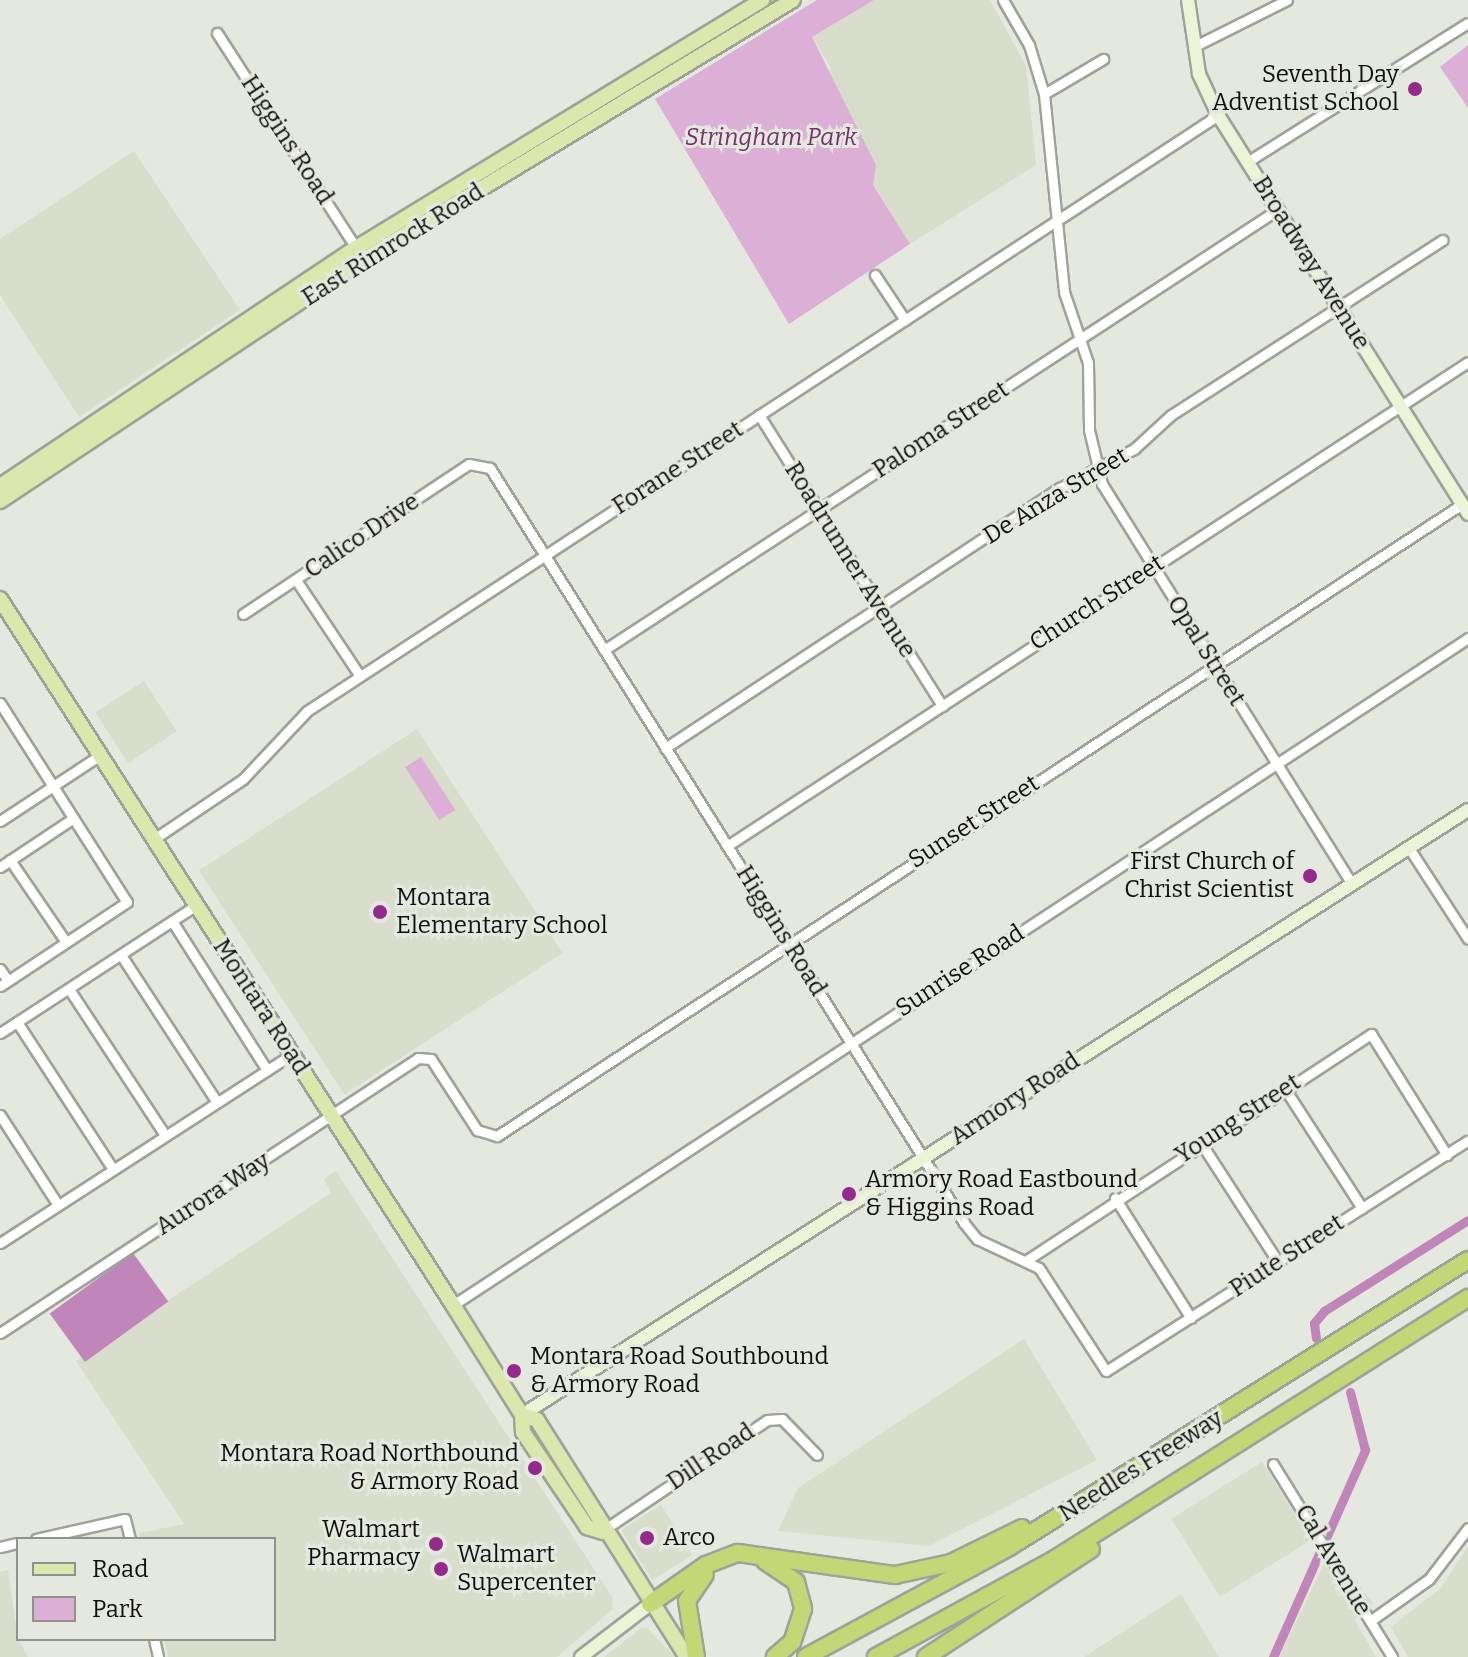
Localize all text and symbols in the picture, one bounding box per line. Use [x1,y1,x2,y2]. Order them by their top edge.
place label: Seventh Day Adventist School [1212,61,1399,117]
street label: Higgins Road [235,70,339,210]
marker: Seventh Day Adventist School [1406,80,1424,98]
park label: Stringham Park [685,124,857,152]
street label: Broadway Avenue [1246,171,1376,355]
street label: East Rimrock Road [297,178,489,312]
street label: Paloma Street [868,375,1014,485]
street label: Forane Street [607,415,749,521]
street label: De Anza Street [978,441,1134,551]
street label: Roadrunner Avenue [778,457,922,663]
street label: Calico Drive [299,487,425,585]
street label: Church Street [1025,549,1169,657]
street label: Opal Street [1161,591,1251,711]
street label: Sunset Street [903,769,1045,875]
place label: First Church of Christ Scientist [1124,848,1294,904]
street label: Higgins Road [730,861,832,1001]
marker: First Church of Christ Scientist [1301,867,1319,885]
place label: Montara Elementary School [396,884,608,940]
marker: Montara Elementary School [371,903,389,921]
street label: Sunrise Road [890,919,1030,1023]
street label: Montara Road [207,934,315,1080]
street label: Armory Road [945,1047,1085,1151]
street label: Young Street [1170,1068,1306,1170]
street label: Aurora Way [150,1146,276,1242]
place label: Armory Road Eastbound & Higgins Road [865,1166,1138,1222]
marker: Armory Road Eastbound & Higgins Road [840,1185,858,1203]
street label: Piute Street [1225,1208,1349,1304]
place label: Montara Road Southbound & Armory Road [530,1343,829,1399]
marker: Montara Road Southbound & Armory Road [505,1362,523,1380]
street label: Needles Freeway [1054,1404,1228,1528]
street label: Dill Road [662,1417,760,1497]
place label: Montara Road Northbound & Armory Road [220,1440,519,1496]
marker: Montara Road Northbound & Armory Road [526,1459,544,1477]
street label: Cal Avenue [1289,1499,1377,1621]
place label: Walmart Pharmacy [307,1516,420,1572]
place label: Arco [663,1524,715,1552]
marker: Arco [638,1529,656,1547]
marker: Walmart Pharmacy [427,1535,445,1553]
legend [16,1537,276,1641]
place label: Walmart Supercenter [457,1541,596,1597]
text: Road [92,1555,148,1583]
marker: Walmart Supercenter [432,1560,450,1578]
text: Park [92,1595,143,1623]

